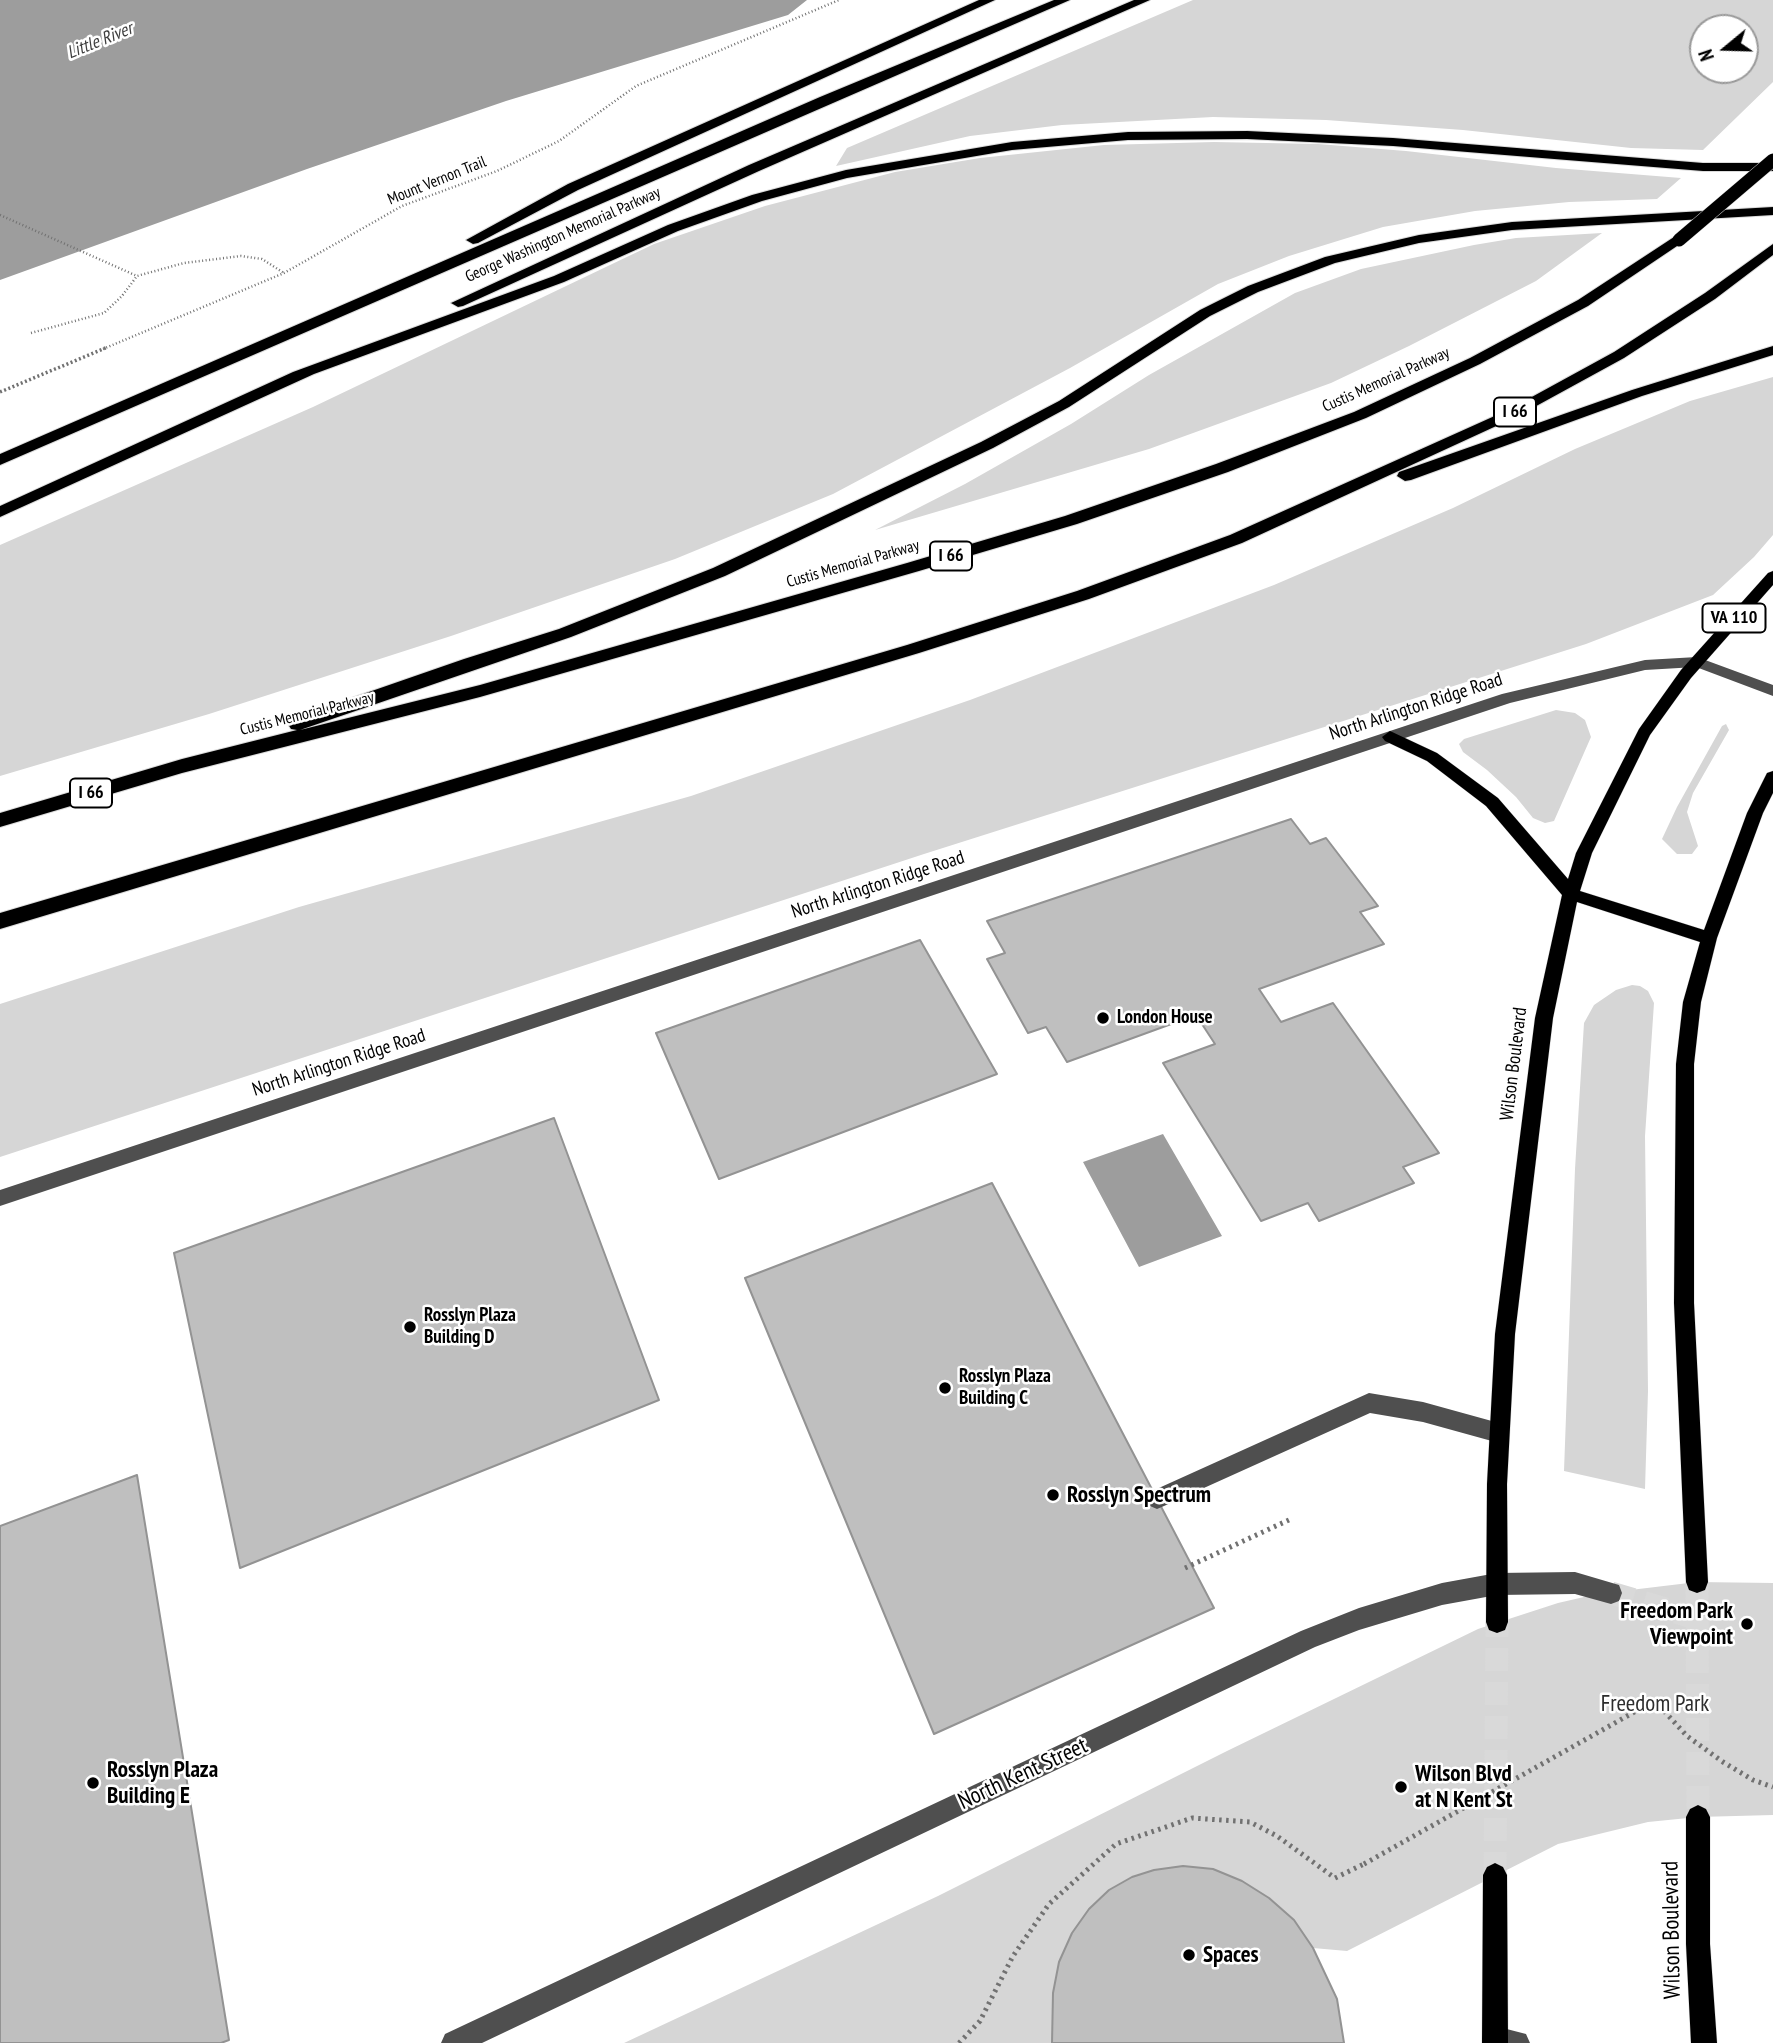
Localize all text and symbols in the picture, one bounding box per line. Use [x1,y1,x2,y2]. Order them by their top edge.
north arrow [1689,14,1759,84]
water label: Little River [64,18,136,64]
text: N [1693,46,1719,64]
street label: Mount Vernon Trail [385,153,489,209]
street label: George Washington Memorial Parkway [462,183,664,287]
street label: Custis Memorial Parkway [1319,343,1453,417]
road number: I 66 [1494,398,1536,426]
street label: Custis Memorial Parkway [784,536,922,592]
road number: I 66 [930,542,972,570]
road number: VA 110 [1702,604,1766,632]
street label: North Arlington Ridge Road [1327,668,1505,746]
street label: Custis Memorial Parkway [238,688,376,740]
road number: I 66 [70,778,112,808]
street label: North Arlington Ridge Road [789,846,967,924]
street label: Wilson Boulevard [1496,1006,1532,1122]
place label: London House [1117,1007,1213,1029]
marker: London House [1095,1010,1111,1026]
street label: North Arlington Ridge Road [250,1024,428,1102]
place label: Rosslyn Plaza Building D [424,1305,516,1349]
marker: Rosslyn Plaza Building D [402,1319,418,1335]
place label: Rosslyn Plaza Building C [959,1366,1051,1410]
marker: Rosslyn Plaza Building C [937,1380,953,1396]
place label: Rosslyn Spectrum [1067,1481,1211,1509]
marker: Rosslyn Spectrum [1045,1487,1061,1503]
place label: Freedom Park Viewpoint [1620,1597,1733,1651]
marker: Freedom Park Viewpoint [1739,1616,1755,1632]
park label: Freedom Park [1601,1690,1709,1718]
street label: North Kent Street [954,1732,1092,1816]
place label: Rosslyn Plaza Building E [107,1756,218,1810]
place label: Wilson Blvd at N Kent St [1415,1760,1512,1814]
marker: Rosslyn Plaza Building E [85,1775,101,1791]
marker: Wilson Blvd at N Kent St [1393,1779,1409,1795]
street label: Wilson Boulevard [1657,1861,1687,1999]
place label: Spaces [1203,1941,1259,1969]
marker: Spaces [1181,1947,1197,1963]

